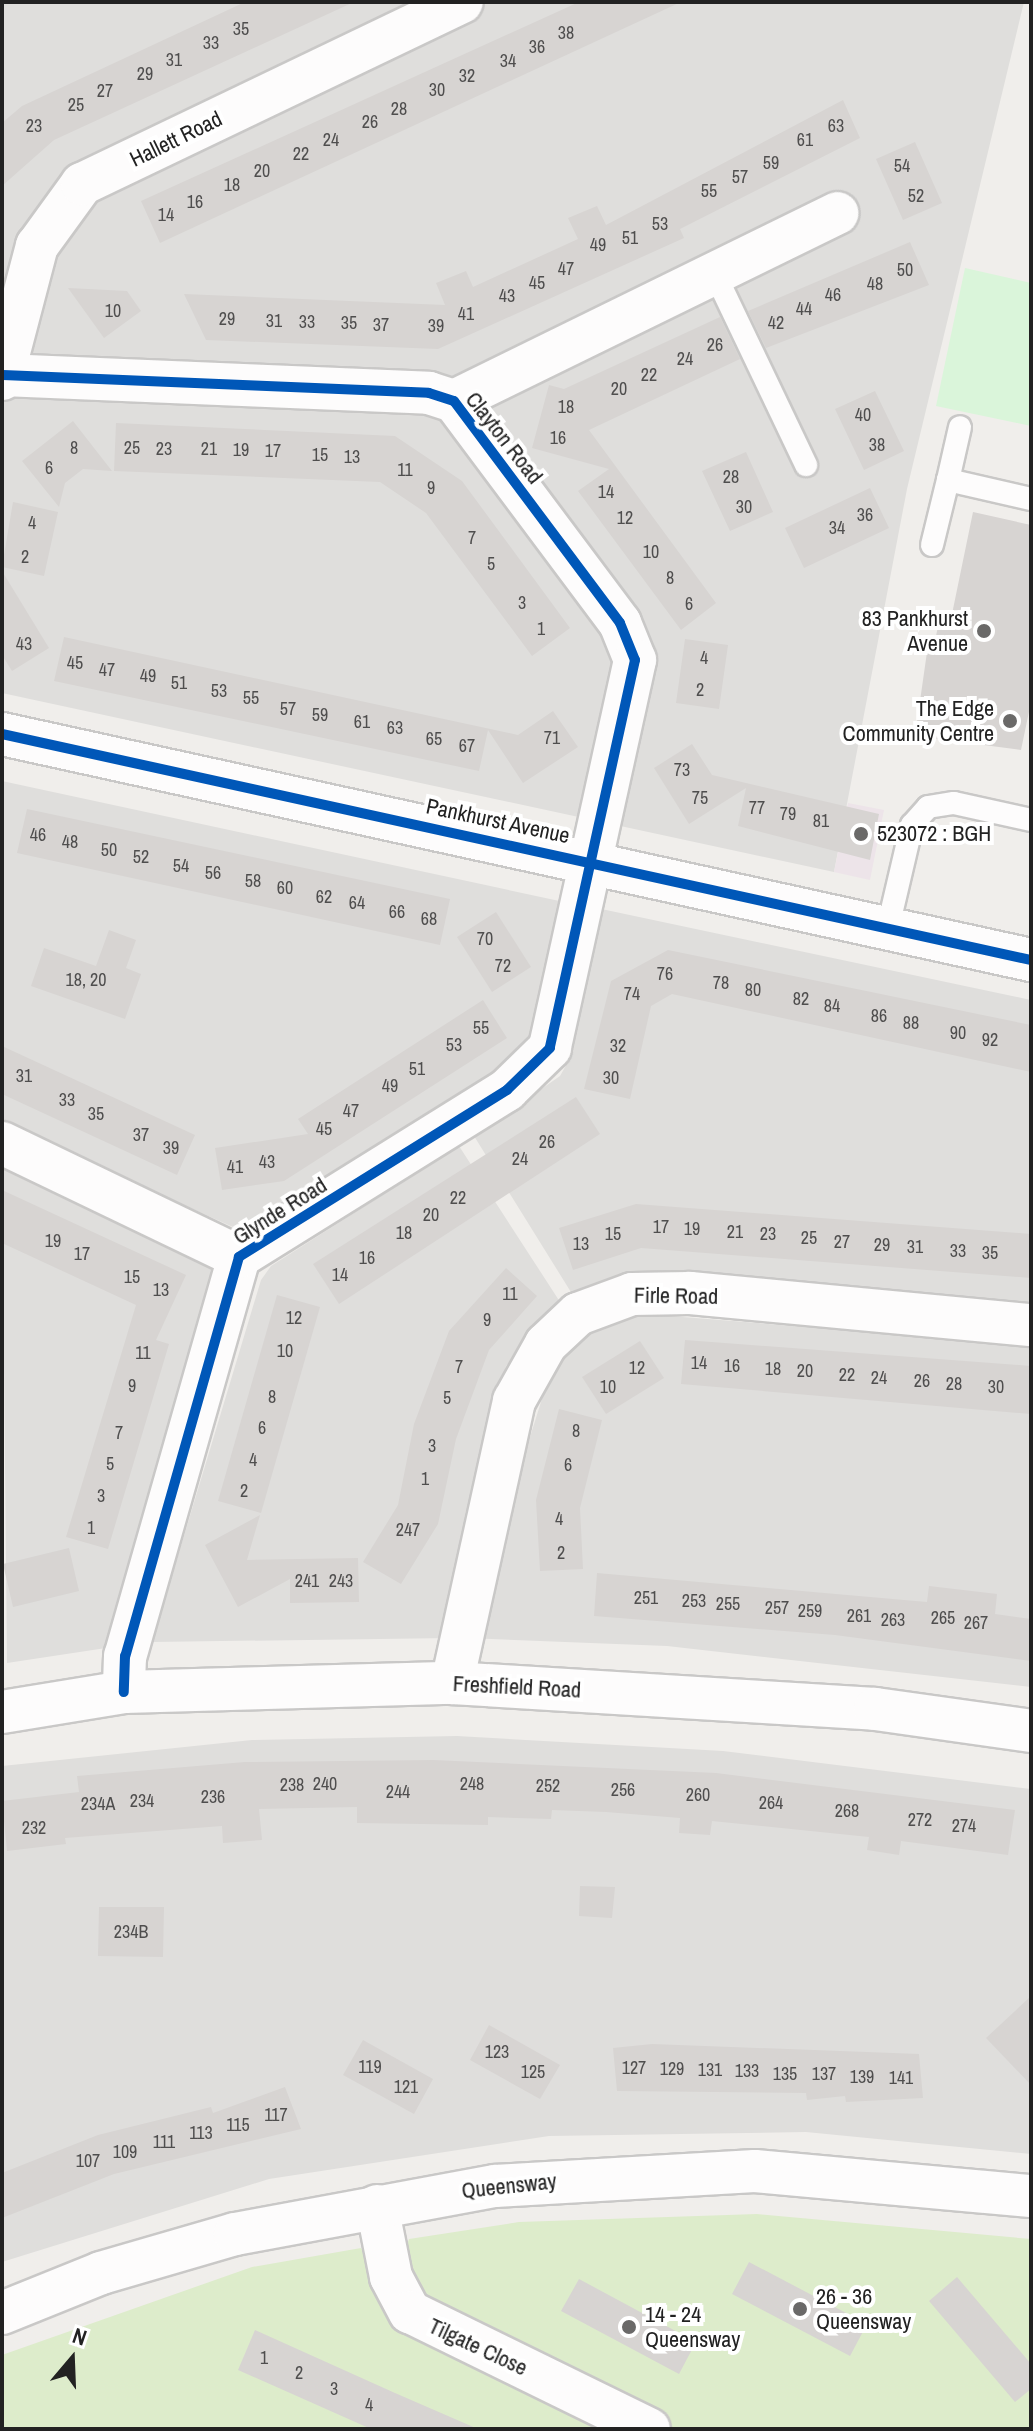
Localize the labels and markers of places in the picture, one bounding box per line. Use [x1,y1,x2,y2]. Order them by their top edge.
place label: 83 Pankhurst Avenue [862,605,968,656]
marker: 83 Pankhurst Avenue [975,622,993,640]
place label: The Edge Community Centre [843,695,994,746]
marker: The Edge Community Centre [1001,712,1019,730]
place label: 523072 : BGH [877,821,991,847]
marker: 523072 : BGH [852,825,870,843]
place label: 26 - 36 Queensway [816,2283,911,2334]
marker: 26 - 36 Queensway [791,2300,809,2318]
place label: 14 - 24 Queensway [645,2301,740,2352]
marker: 14 - 24 Queensway [620,2318,638,2336]

